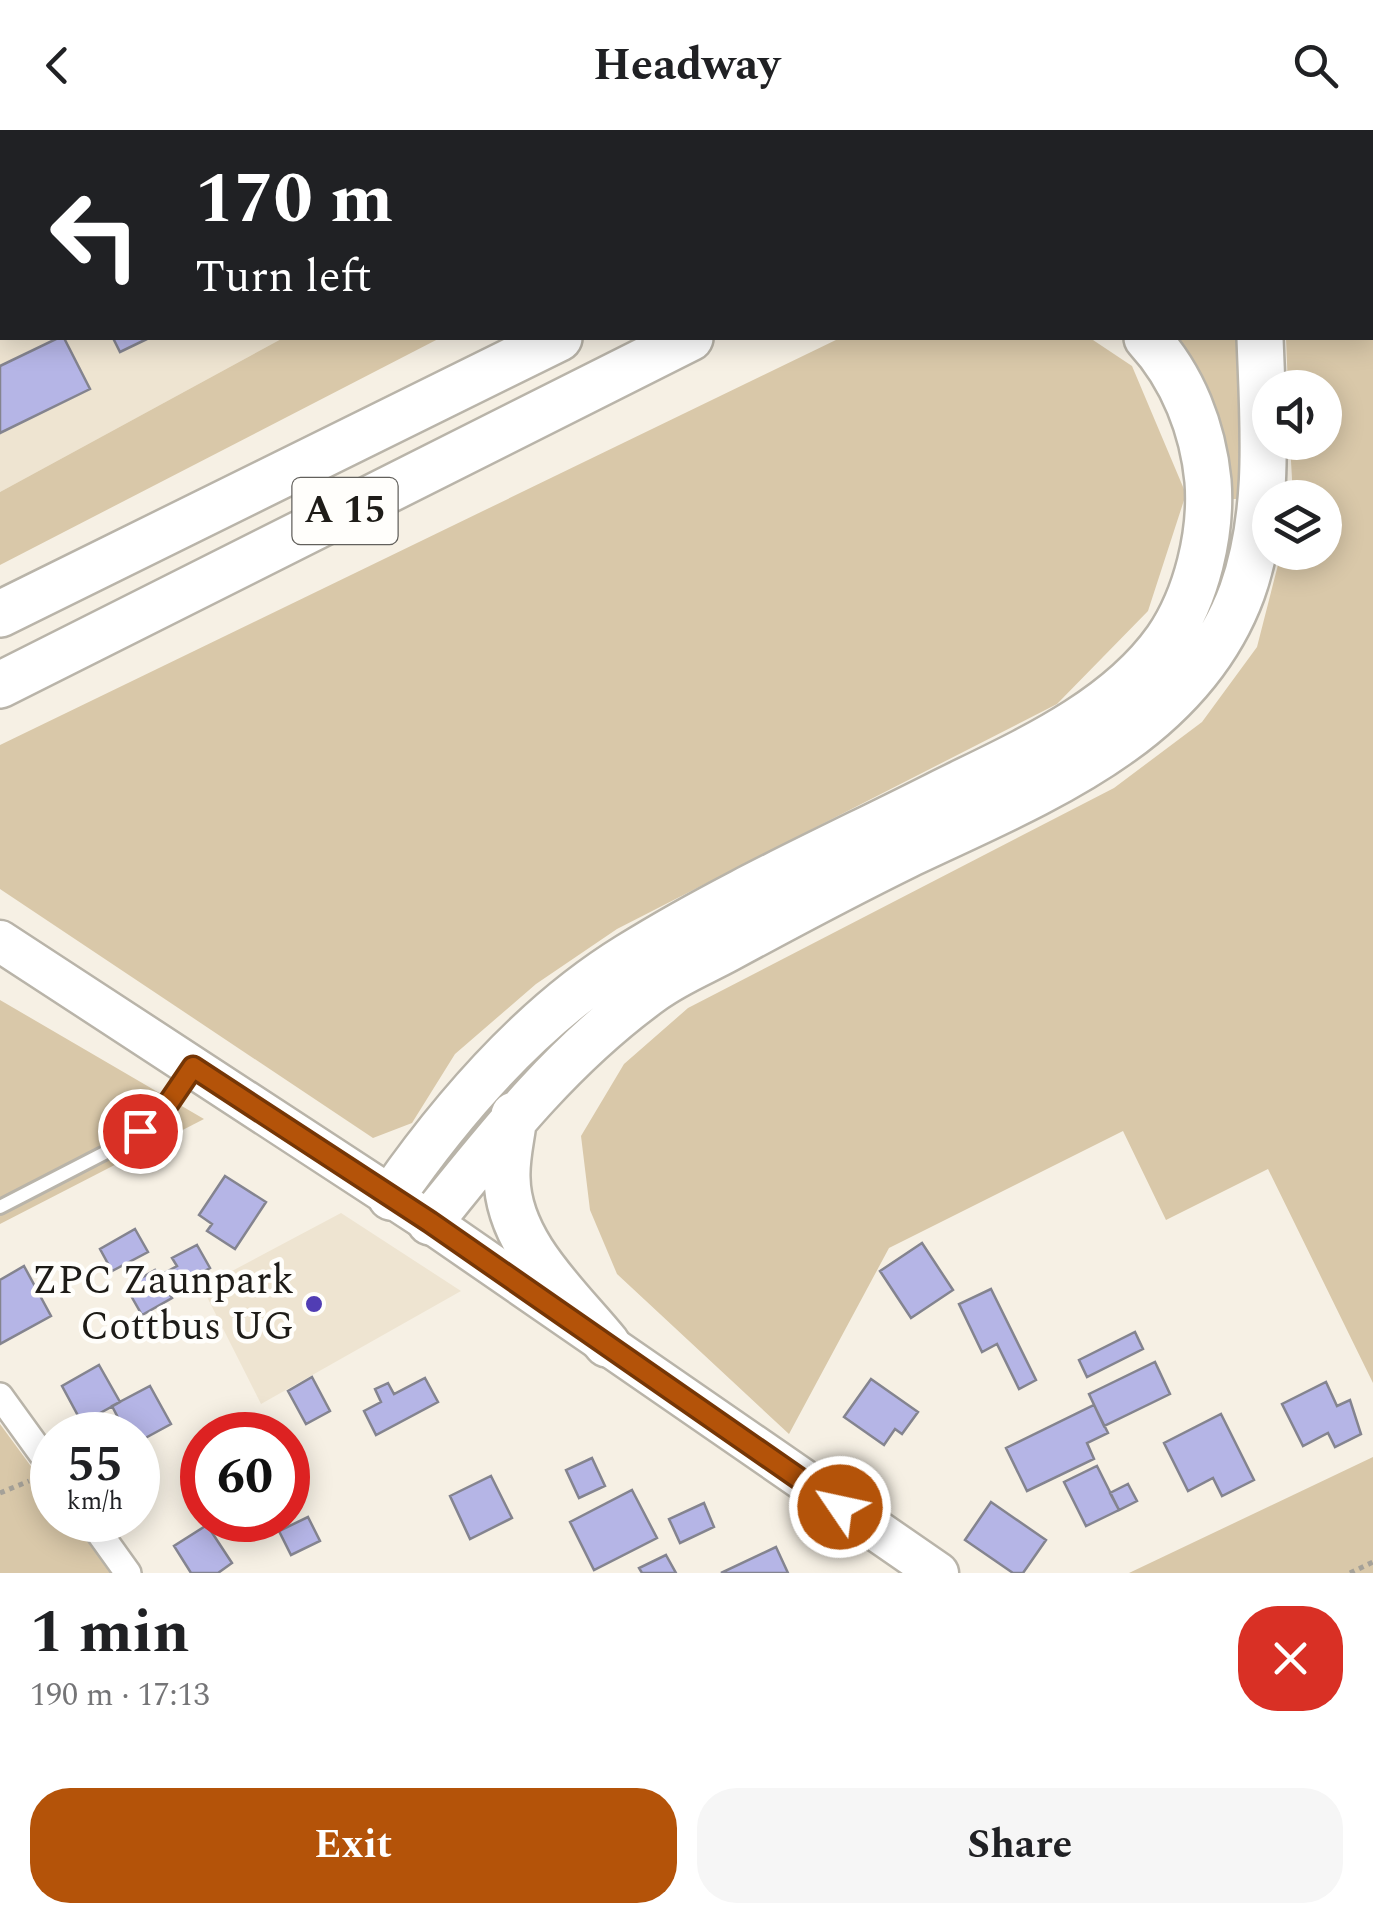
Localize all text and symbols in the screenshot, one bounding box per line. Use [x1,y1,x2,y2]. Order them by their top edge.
text: Headway [593,31,780,100]
icon: back [30,38,85,93]
icon: search [1288,38,1343,93]
text: 170 m [195,147,393,253]
icon: left [30,170,160,300]
text: Turn left [195,243,372,312]
map controls [1252,370,1342,570]
button: sound [1252,370,1342,460]
road number: A 15 [292,478,398,544]
button: layers [1252,480,1342,570]
pin [98,1089,183,1174]
icon: arrive [113,1104,168,1159]
place label: ZPC Zaunpark Cottbus UG [32,1251,294,1358]
marker: ZPC Zaunpark Cottbus UG [303,1293,325,1315]
speed limit sign: 60 [180,1412,310,1542]
text: 55 [67,1427,123,1503]
position arrow [788,1455,892,1559]
text: km/h [67,1483,123,1521]
text: 1 min [30,1587,190,1679]
button: close [1238,1606,1343,1711]
text: 190 m · 17:13 [30,1671,210,1720]
button: Exit [30,1788,677,1903]
button: Share [697,1788,1343,1903]

